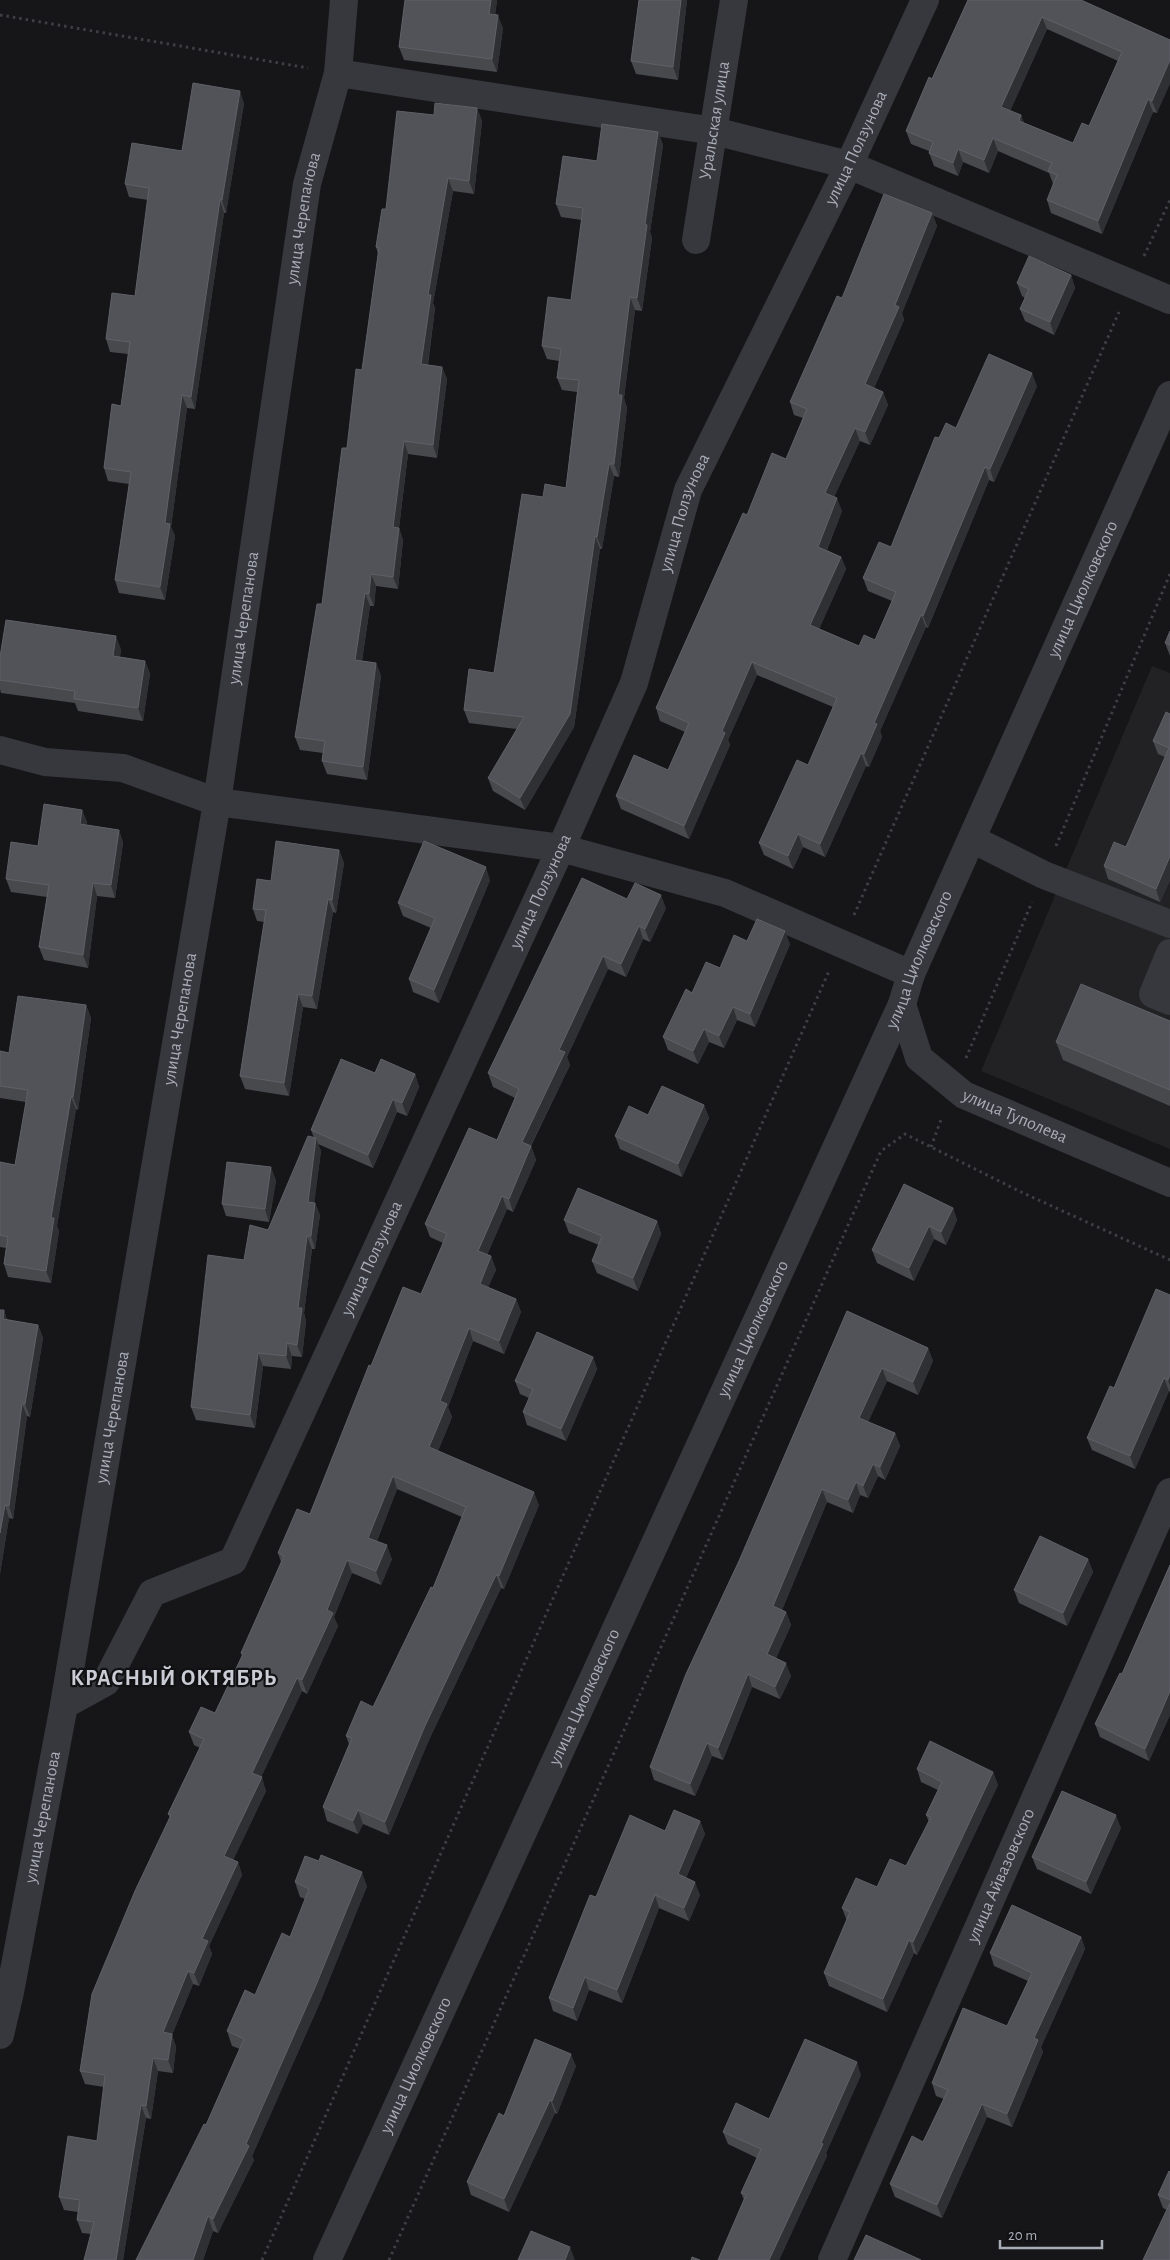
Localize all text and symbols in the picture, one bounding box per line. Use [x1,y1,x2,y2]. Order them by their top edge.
street label: Уральская улица [697,60,733,181]
street label: улица Ползунова [821,88,891,209]
street label: улица Черепанова [283,150,324,287]
street label: улица Ползунова [656,451,713,575]
street label: улица Циолковского [1044,518,1121,661]
street label: улица Черепанова [225,550,262,687]
street label: улица Ползунова [506,832,575,953]
street label: улица Циолковского [882,888,956,1032]
street label: улица Черепанова [160,951,200,1088]
street label: улица Туполева [959,1086,1070,1147]
street label: улица Ползунова [338,1199,406,1320]
street label: улица Циолковского [714,1258,792,1401]
street label: улица Черепанова [93,1350,133,1486]
street label: улица Циолковского [545,1626,624,1769]
district label: КРАСНЫЙ ОКТЯБРЬ [71,1665,277,1689]
street label: улица Черепанова [21,1750,64,1886]
street label: улица Айвазовского [963,1806,1039,1946]
street label: улица Циолковского [377,1995,455,2137]
scale bar [1000,2218,1102,2250]
text: 20 m [1008,2228,1037,2243]

